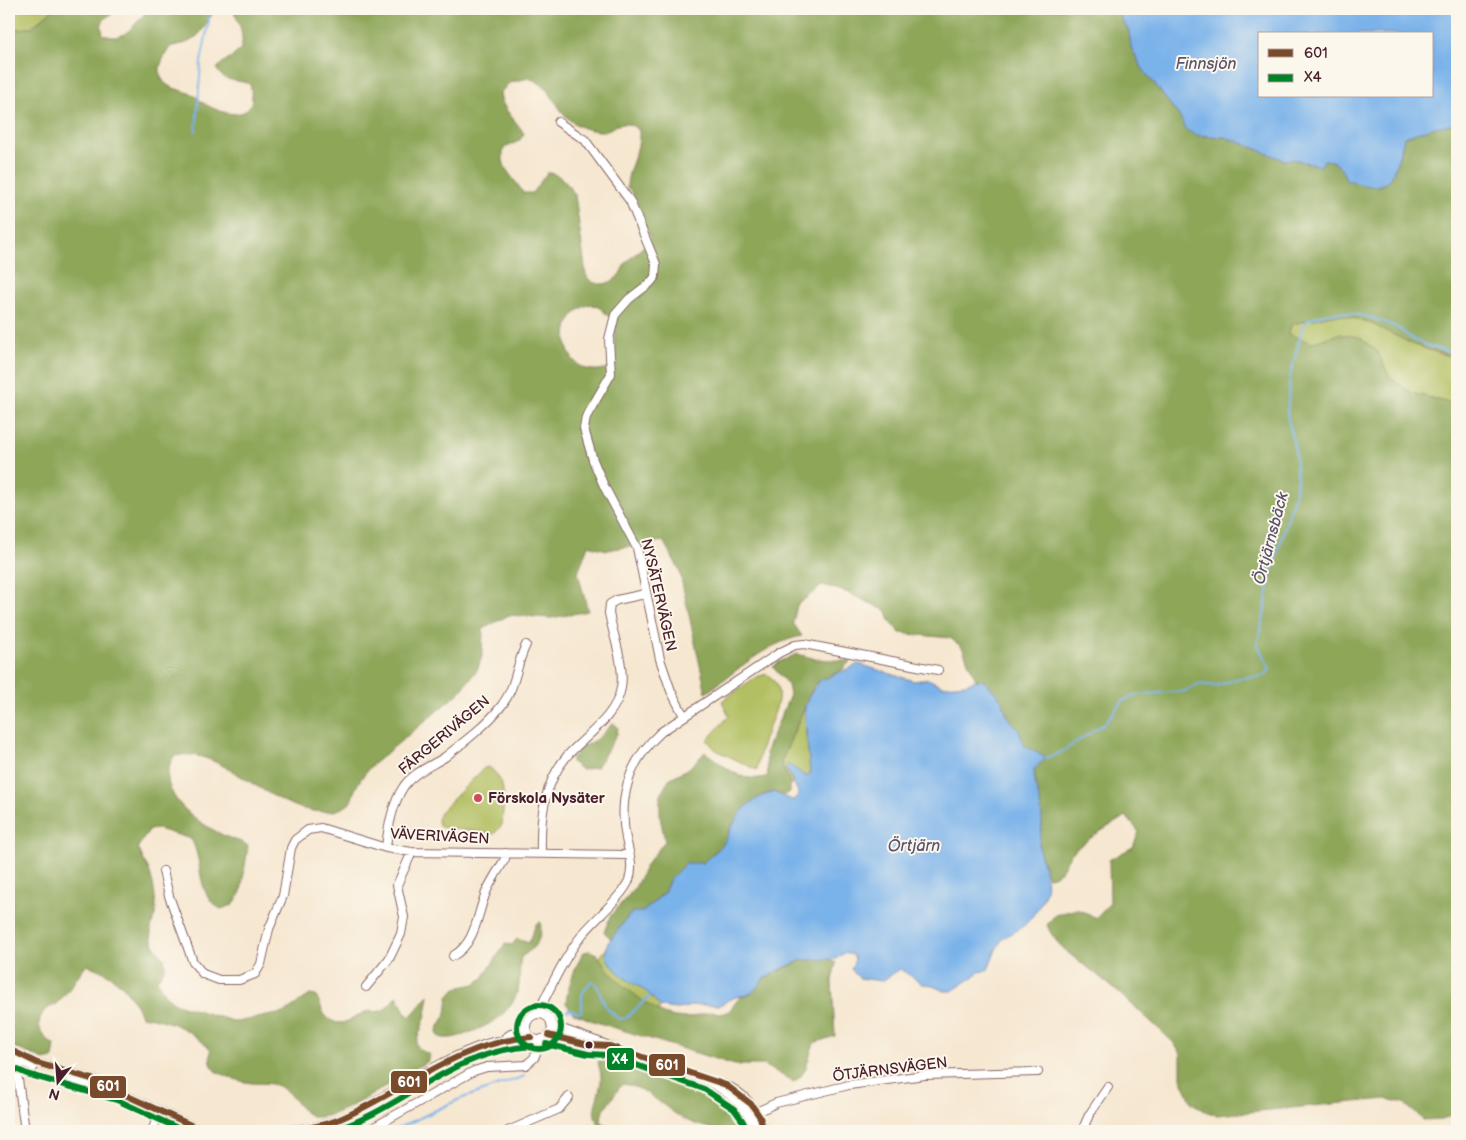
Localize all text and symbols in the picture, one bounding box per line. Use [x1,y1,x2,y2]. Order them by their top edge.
legend [1258,32,1434,98]
text: 601 [1304,44,1328,63]
water label: Finnsjön [1175,55,1237,74]
text: X4 [1303,68,1322,87]
water label: Örtjärnsbäck [1249,489,1293,587]
street label: NYSÄTERVÄGEN [636,537,681,653]
street label: FÄRGERIVÄGEN [395,692,494,779]
place label: Förskola Nysäter [488,789,606,808]
marker: Förskola Nysäter [472,792,484,804]
street label: VÄVERIVÄGEN [390,824,490,849]
water label: Örtjärn [888,836,940,856]
unlabelled marker [584,1040,594,1050]
line badge: X4 [606,1047,635,1071]
text: X4 [612,1051,629,1068]
line badge: 601 [648,1053,686,1077]
street label: ÖTJÄRNSVÄGEN [832,1053,949,1086]
text: 601 [655,1057,679,1074]
north arrow [32,1058,82,1108]
line badge: 601 [390,1070,428,1094]
text: 601 [397,1074,421,1091]
line badge: 601 [89,1075,127,1099]
text: 601 [96,1078,120,1095]
text: N [47,1084,62,1104]

